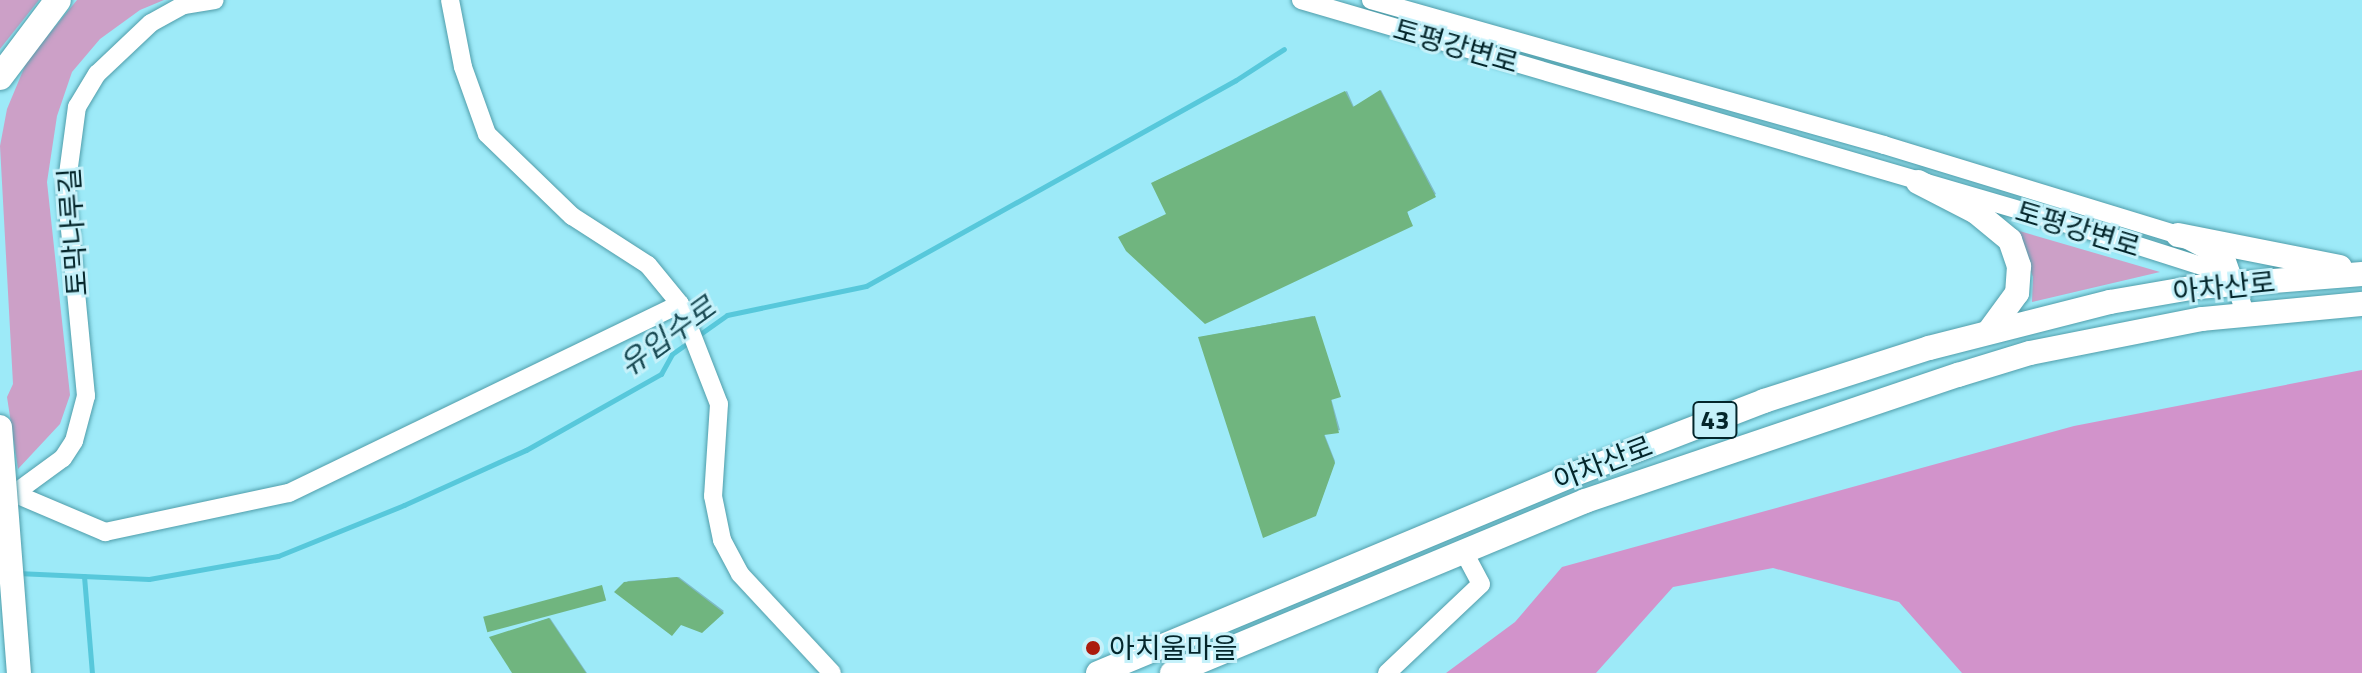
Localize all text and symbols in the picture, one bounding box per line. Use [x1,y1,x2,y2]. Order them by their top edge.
street label: 토평강변로 [1389,12,1523,80]
street label: 토막나루길 [52,167,94,297]
street label: 토평강변로 [2012,194,2144,264]
street label: 아차산로 [2171,265,2277,309]
water label: 유입수로 [612,289,722,383]
road number: 43 [1691,398,1739,442]
street label: 아차산로 [1549,429,1657,497]
place label: 아치울마을 [1109,631,1238,665]
marker: 아치울마을 [1084,639,1102,657]

